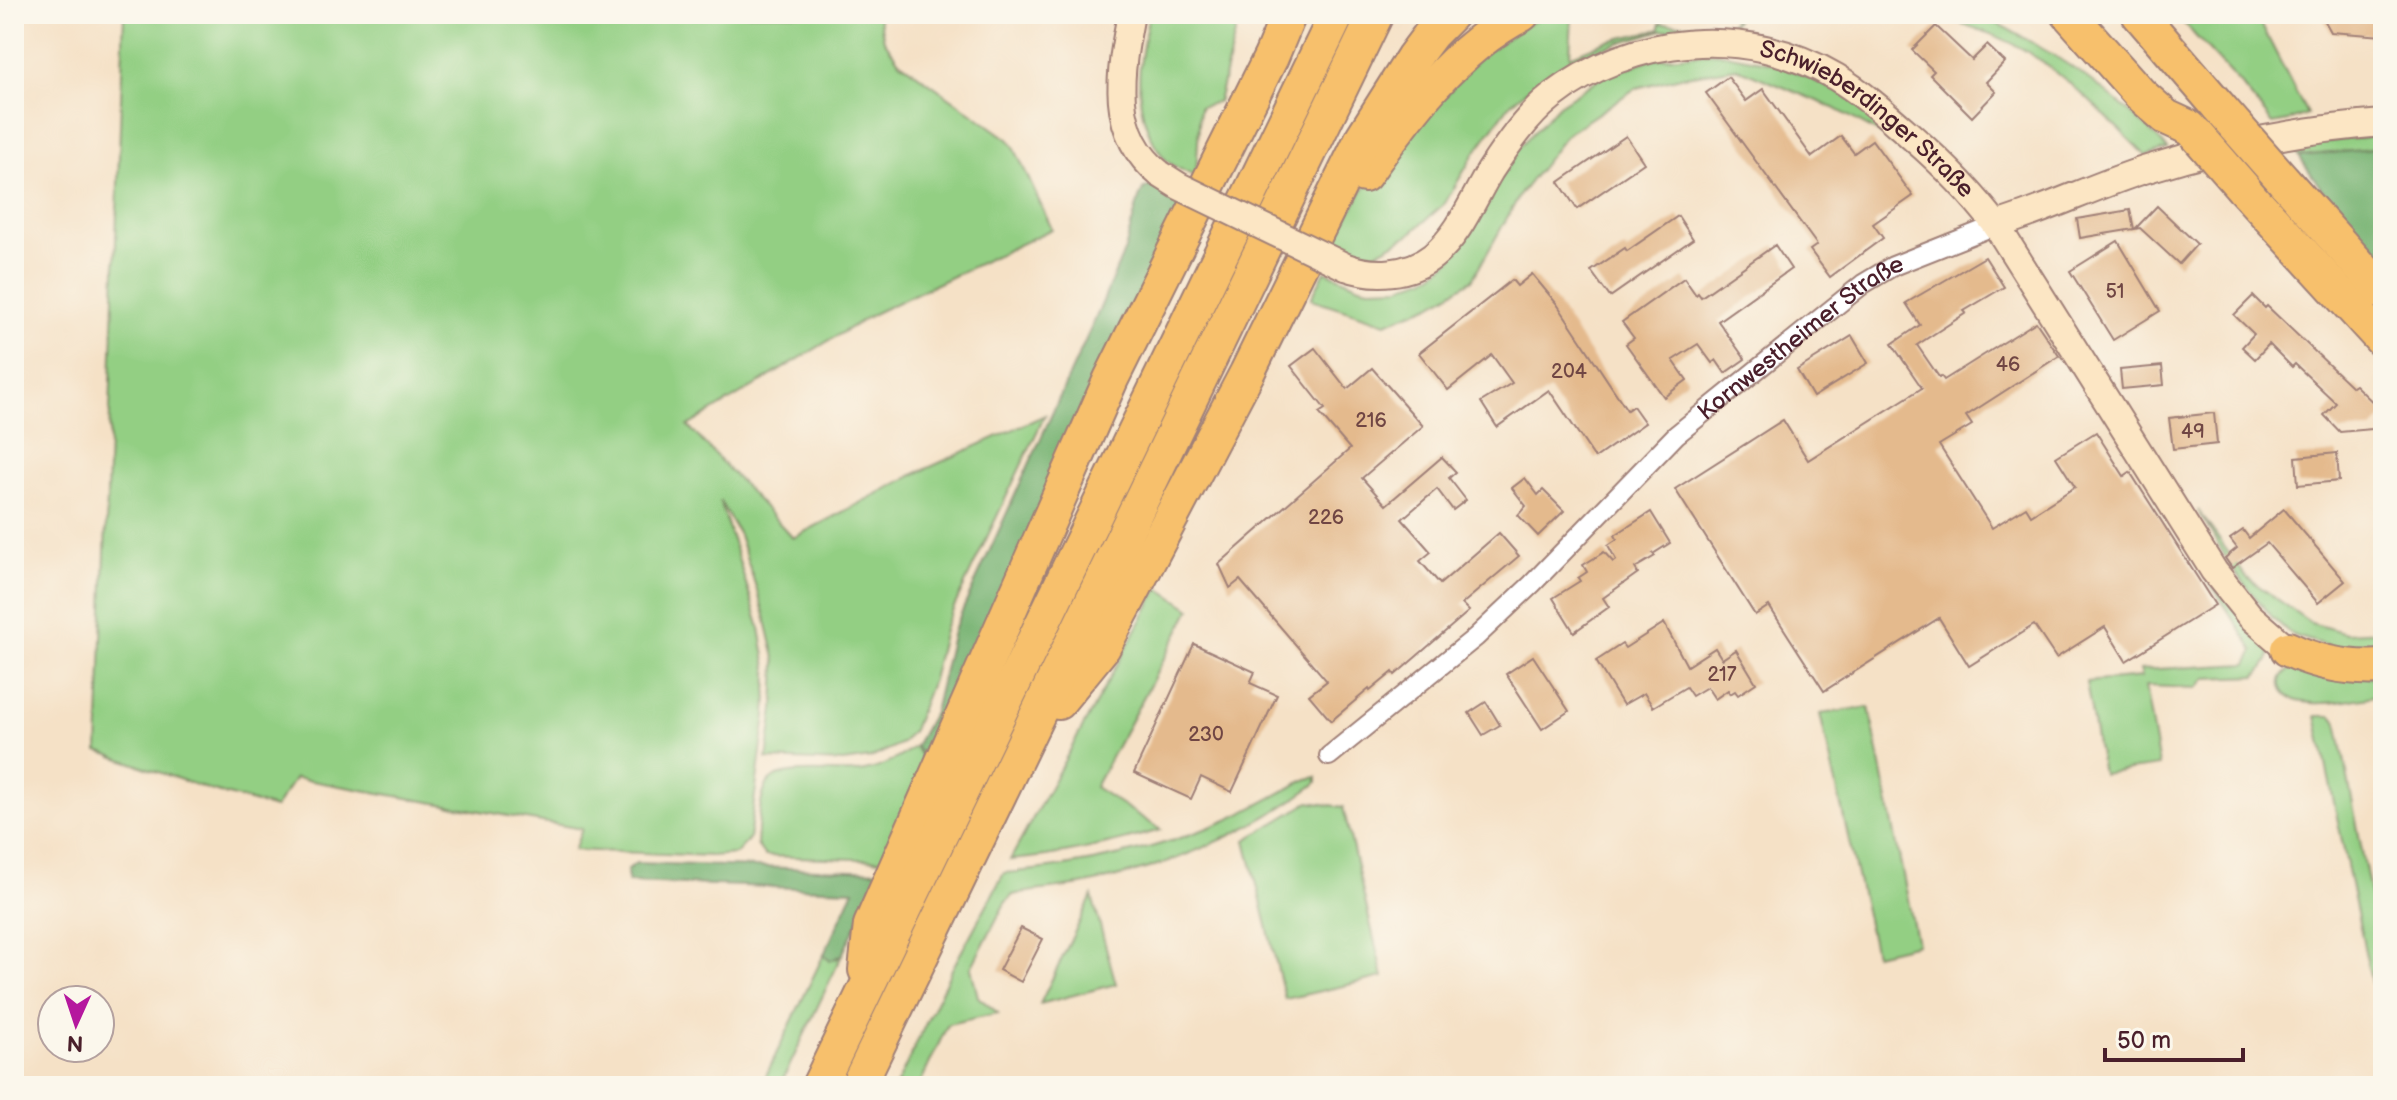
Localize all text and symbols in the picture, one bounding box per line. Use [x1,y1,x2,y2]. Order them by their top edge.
street label: Schwieberdinger Straße [1757,34,1980,204]
street label: Kornwestheimer Straße [1692,249,1908,427]
house number: 51 [2105,280,2125,304]
house number: 46 [1996,353,2020,377]
house number: 204 [1551,360,1587,384]
house number: 216 [1355,409,1387,433]
house number: 49 [2181,420,2205,444]
house number: 226 [1308,506,1344,530]
house number: 217 [1707,663,1737,687]
house number: 230 [1188,723,1224,747]
north arrow [36,984,116,1064]
scale bar [2105,1012,2243,1062]
text: 50 m [2117,1026,2171,1055]
text: N [66,1029,84,1056]

